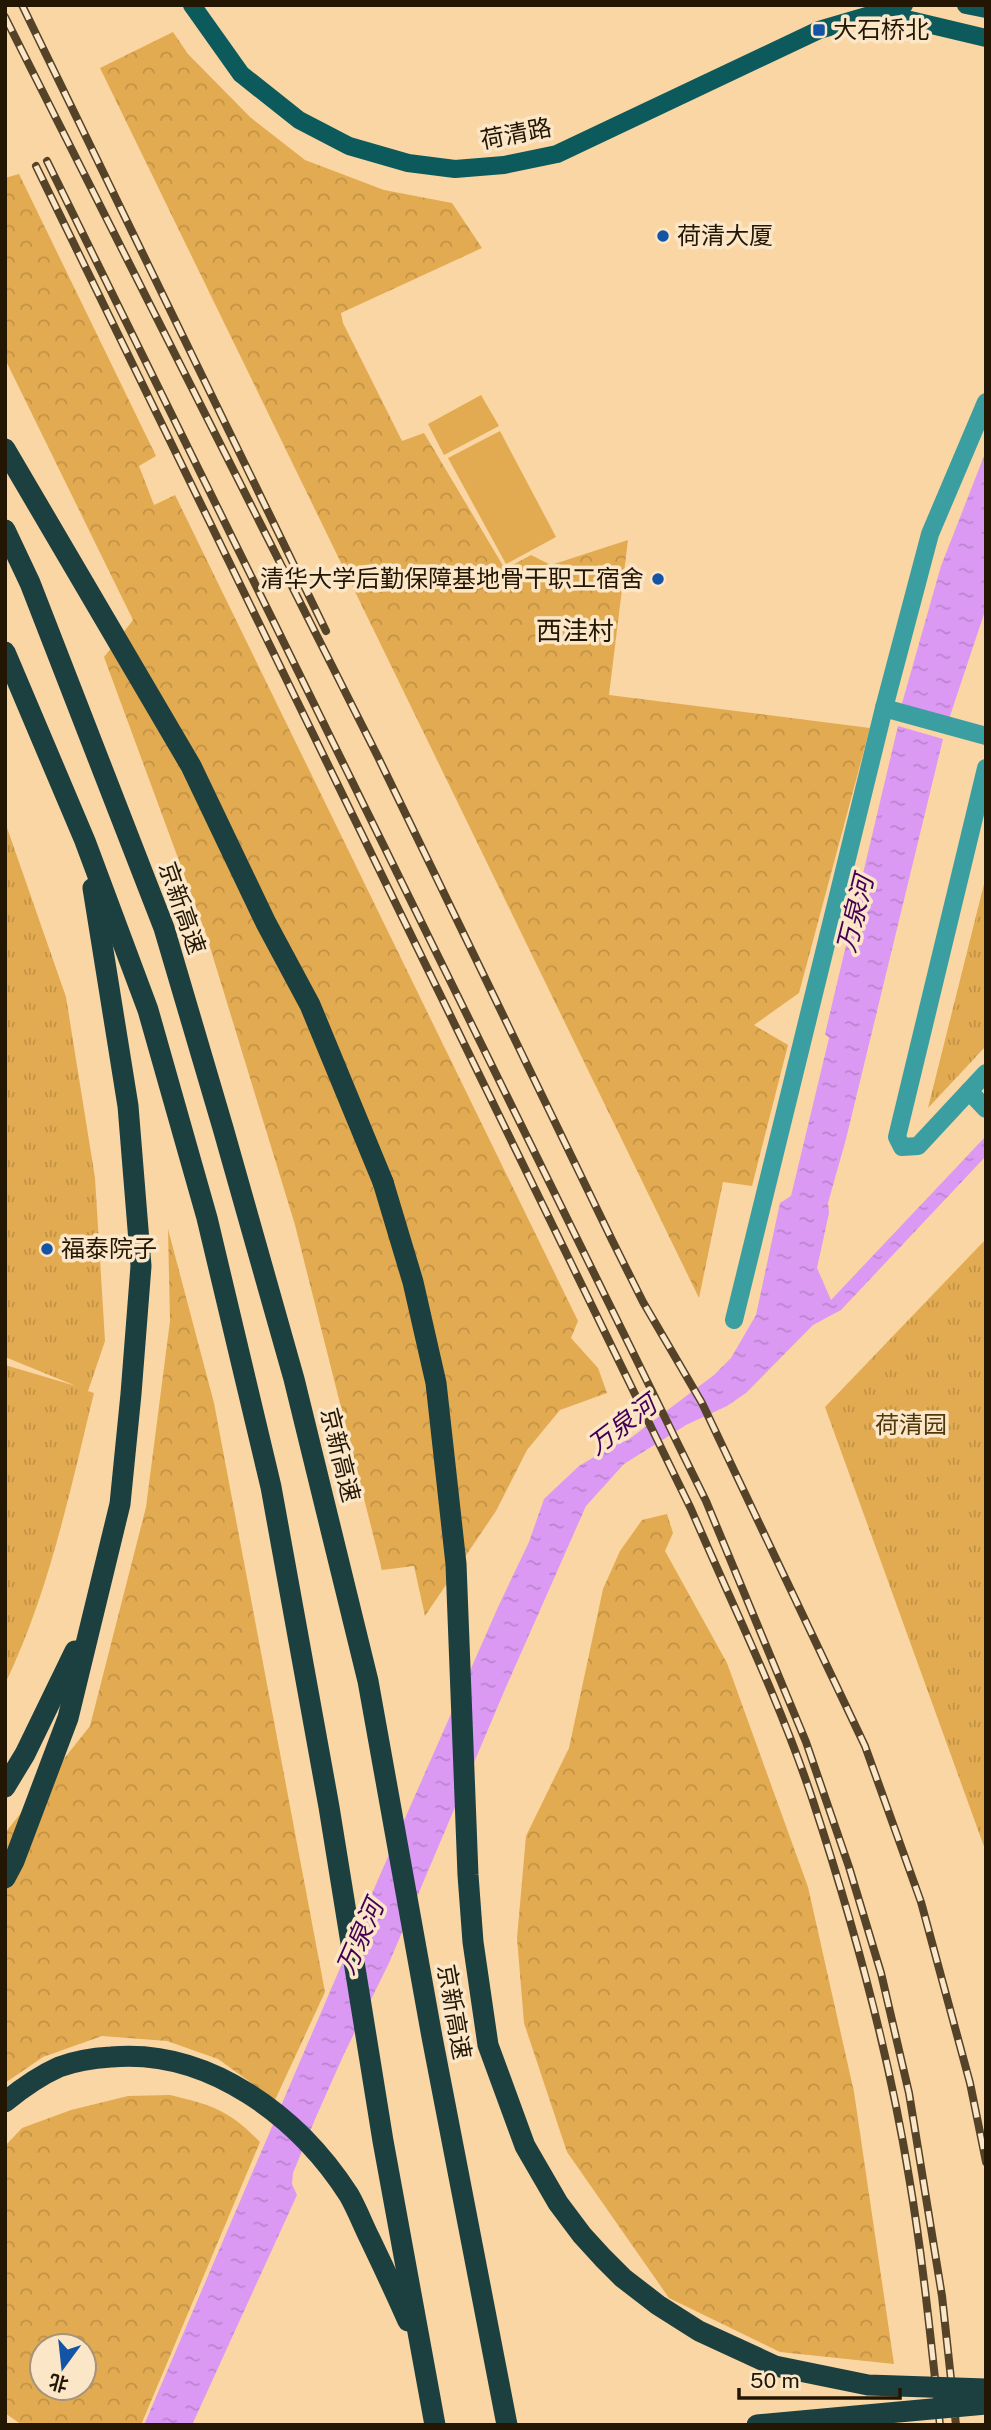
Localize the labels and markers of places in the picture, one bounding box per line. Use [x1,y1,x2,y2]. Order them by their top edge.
place label: 大石桥北 [833,15,929,43]
marker: 大石桥北 [811,22,827,38]
place label: 荷清大厦 [677,221,773,249]
marker: 荷清大厦 [655,228,671,244]
place label: 清华大学后勤保障基地骨干职工宿舍 [260,564,644,592]
marker: 清华大学后勤保障基地骨干职工宿舍 [650,571,666,587]
place label: 福泰院子 [61,1234,157,1262]
marker: 福泰院子 [39,1241,55,1257]

